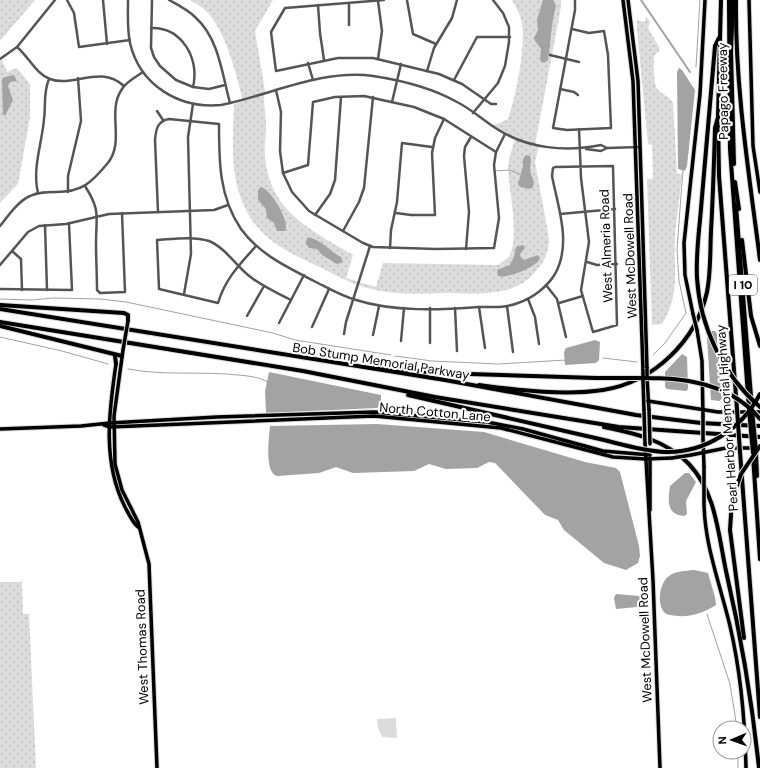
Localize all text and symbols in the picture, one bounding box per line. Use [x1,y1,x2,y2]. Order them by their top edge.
street label: Papago Freeway [714,42,732,140]
street label: West Almeria Road [596,189,616,303]
street label: West McDowell Road [619,193,641,319]
road number: I 10 [729,275,757,295]
street label: Pearl Harbor Memorial Highway [712,324,742,512]
street label: Bob Stump Memorial Parkway [291,339,471,383]
street label: North Cotton Lane [379,399,491,425]
street label: West McDowell Road [634,577,656,703]
street label: West Thomas Road [131,589,153,705]
north arrow [712,720,752,760]
text: N [715,736,729,745]

